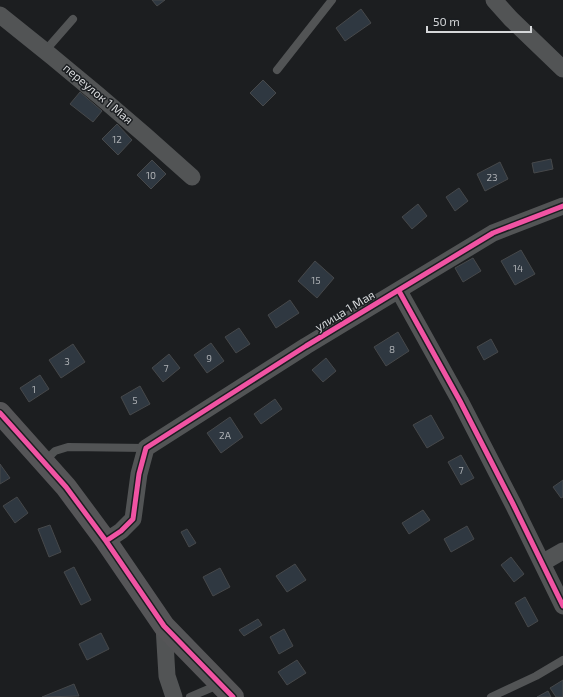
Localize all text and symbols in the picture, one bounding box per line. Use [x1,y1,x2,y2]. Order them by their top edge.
scale bar [427,8,531,34]
text: 50 m [433,14,460,28]
street label: переулок 1 Мая [60,60,136,127]
house number: 12 [112,133,122,145]
house number: 10 [146,169,156,181]
house number: 23 [486,171,498,183]
house number: 14 [513,262,523,274]
house number: 15 [311,274,321,286]
street label: улица 1 Мая [312,287,377,334]
house number: 8 [389,343,395,355]
house number: 9 [206,352,212,364]
house number: 3 [64,355,70,367]
house number: 7 [163,362,169,374]
house number: 1 [32,383,36,395]
house number: 5 [132,394,138,406]
house number: 2А [219,429,232,441]
house number: 7 [458,464,464,476]

